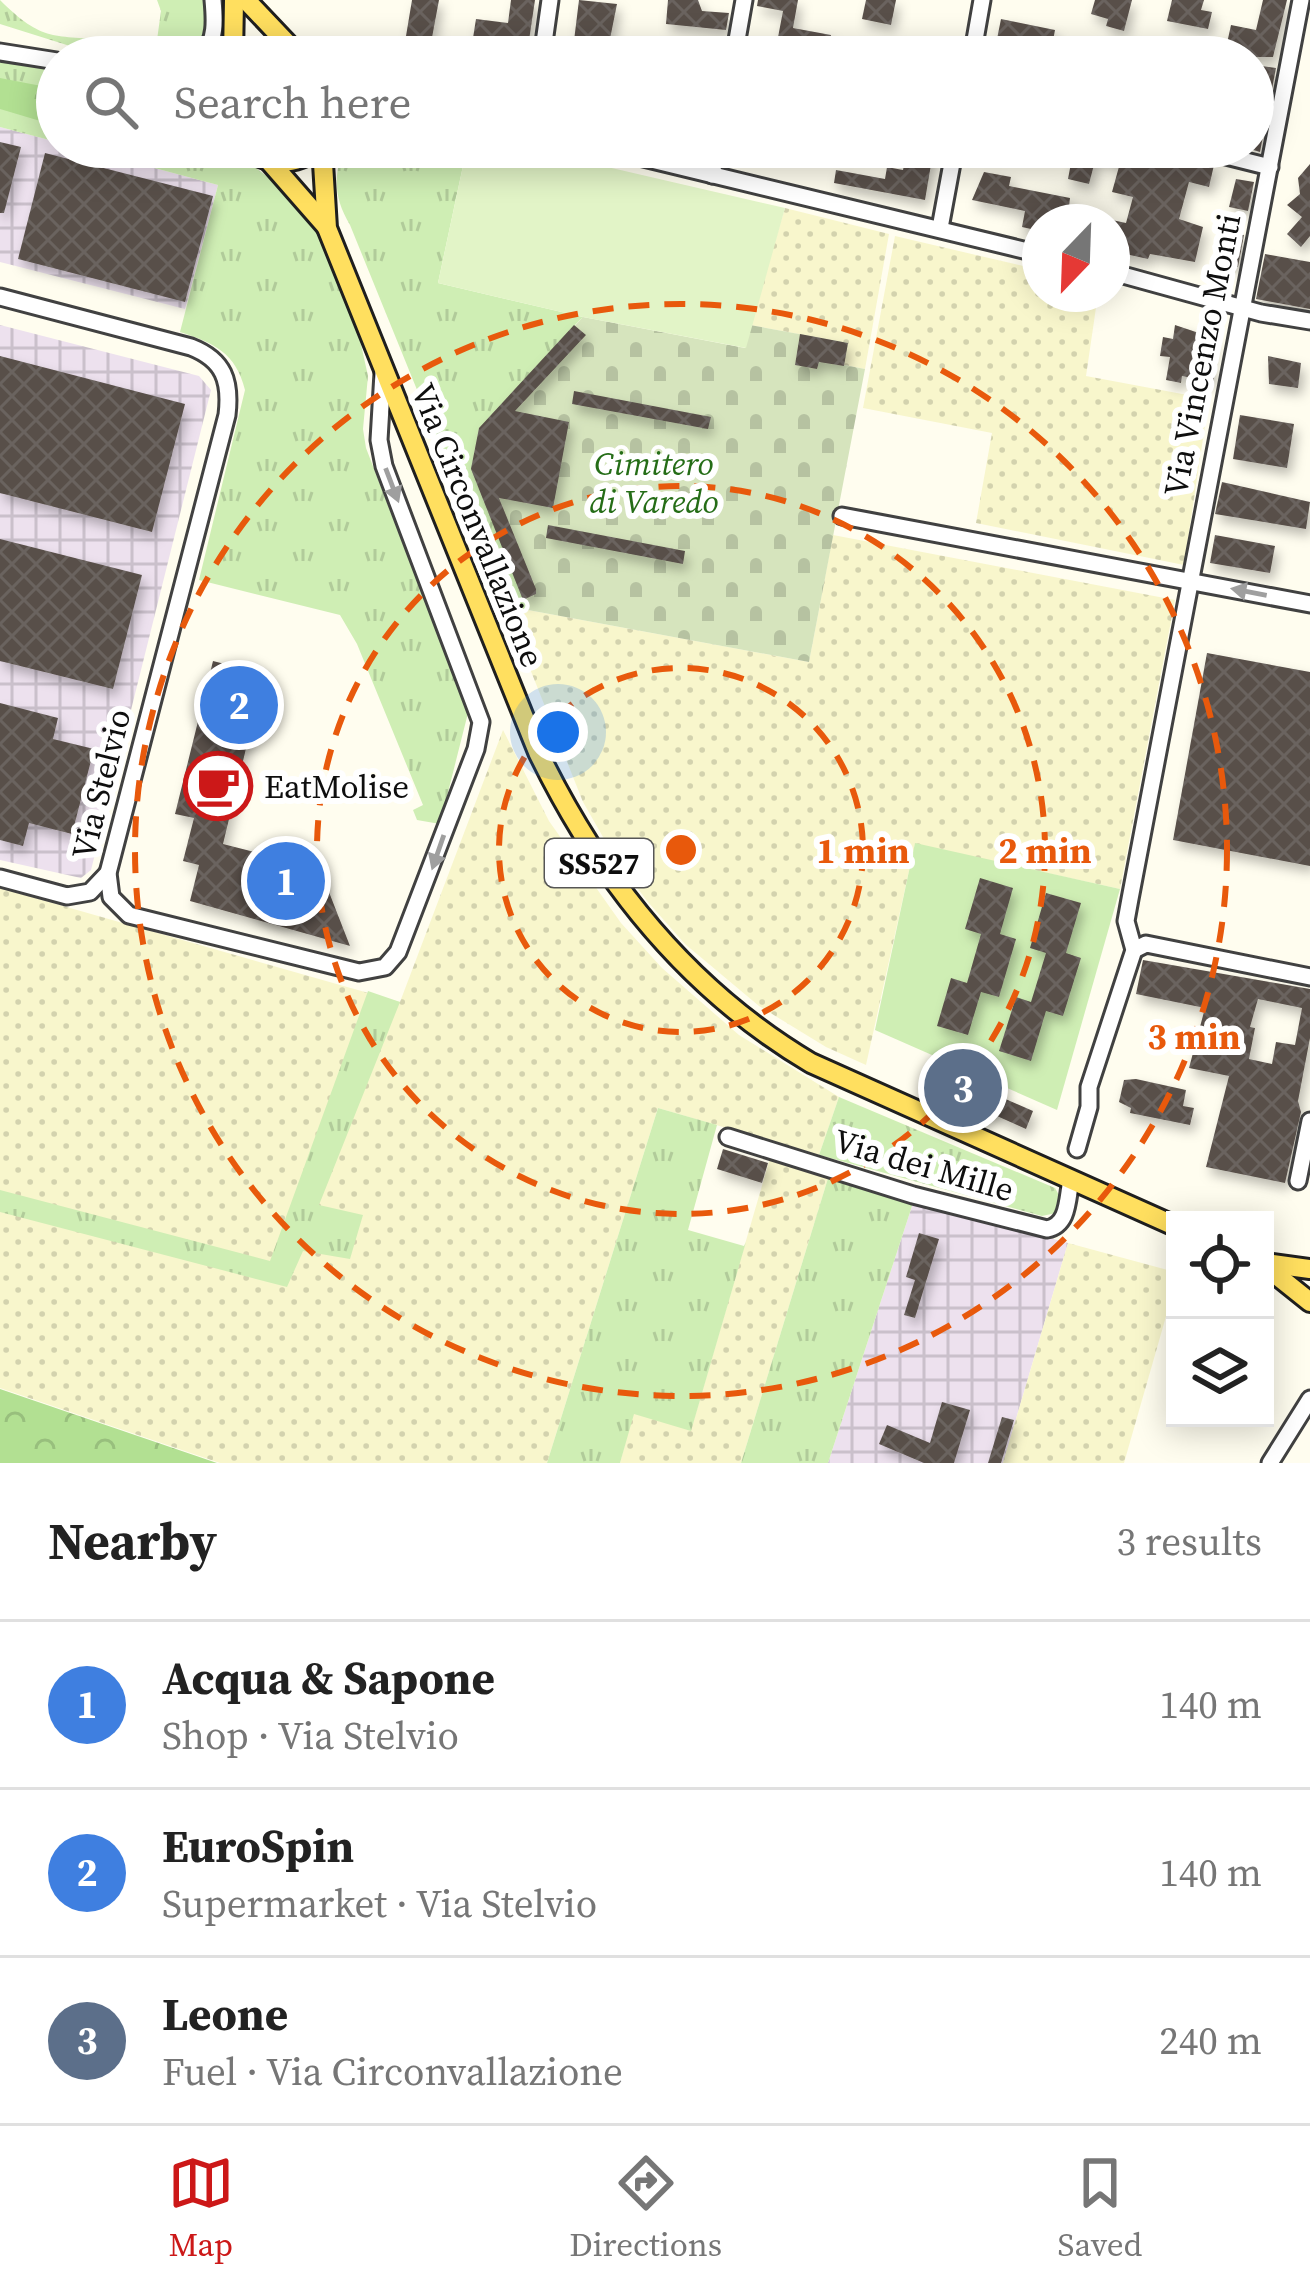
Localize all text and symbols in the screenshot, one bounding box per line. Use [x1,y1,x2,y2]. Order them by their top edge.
search box [36,36,1274,168]
icon: search [78,69,144,135]
text: Search here [174,71,411,133]
north arrow [1022,204,1130,312]
street label: Via Vincenzo Monti [1153,210,1251,500]
street label: Via Circonvallazione [401,377,555,673]
park label: Cimitero di Varedo [589,441,719,524]
one-way arrow [383,468,402,504]
one-way arrow [1230,582,1267,601]
pin: 2 [200,660,278,750]
your location [528,702,588,762]
street label: Via Stelvio [61,704,141,864]
cafe icon: EatMolise [183,751,253,821]
place label: EatMolise [264,764,409,809]
text: 1 min [816,826,910,875]
text: 2 min [998,826,1092,875]
centre of rings [660,829,702,871]
one-way arrow [427,834,446,871]
pin: 1 [247,836,325,926]
road number: SS527 [545,839,653,887]
text: 3 min [1147,1012,1241,1061]
pin: 3 [924,1043,1002,1133]
street label: Via dei Mille [829,1118,1019,1212]
map controls [1166,1211,1274,1427]
button: locate [1166,1211,1274,1319]
button: layers [1166,1319,1274,1427]
text: Nearby [48,1506,217,1576]
text: 3 results [1117,1515,1262,1568]
text: Acqua & Sapone [162,1647,495,1709]
text: 1 [76,1678,98,1731]
text: 140 m [1159,1678,1262,1731]
text: Shop · Via Stelvio [162,1709,459,1762]
text: EuroSpin [162,1815,354,1877]
text: 2 [76,1846,98,1899]
text: 140 m [1159,1846,1262,1899]
text: Supermarket · Via Stelvio [162,1877,597,1930]
text: Leone [162,1983,288,2045]
text: 3 [76,2014,98,2067]
text: 240 m [1159,2014,1262,2067]
text: Fuel · Via Circonvallazione [162,2045,623,2098]
tab: Map [168,2150,234,2267]
tab: Directions [569,2150,722,2267]
tab: Saved [1058,2150,1142,2267]

